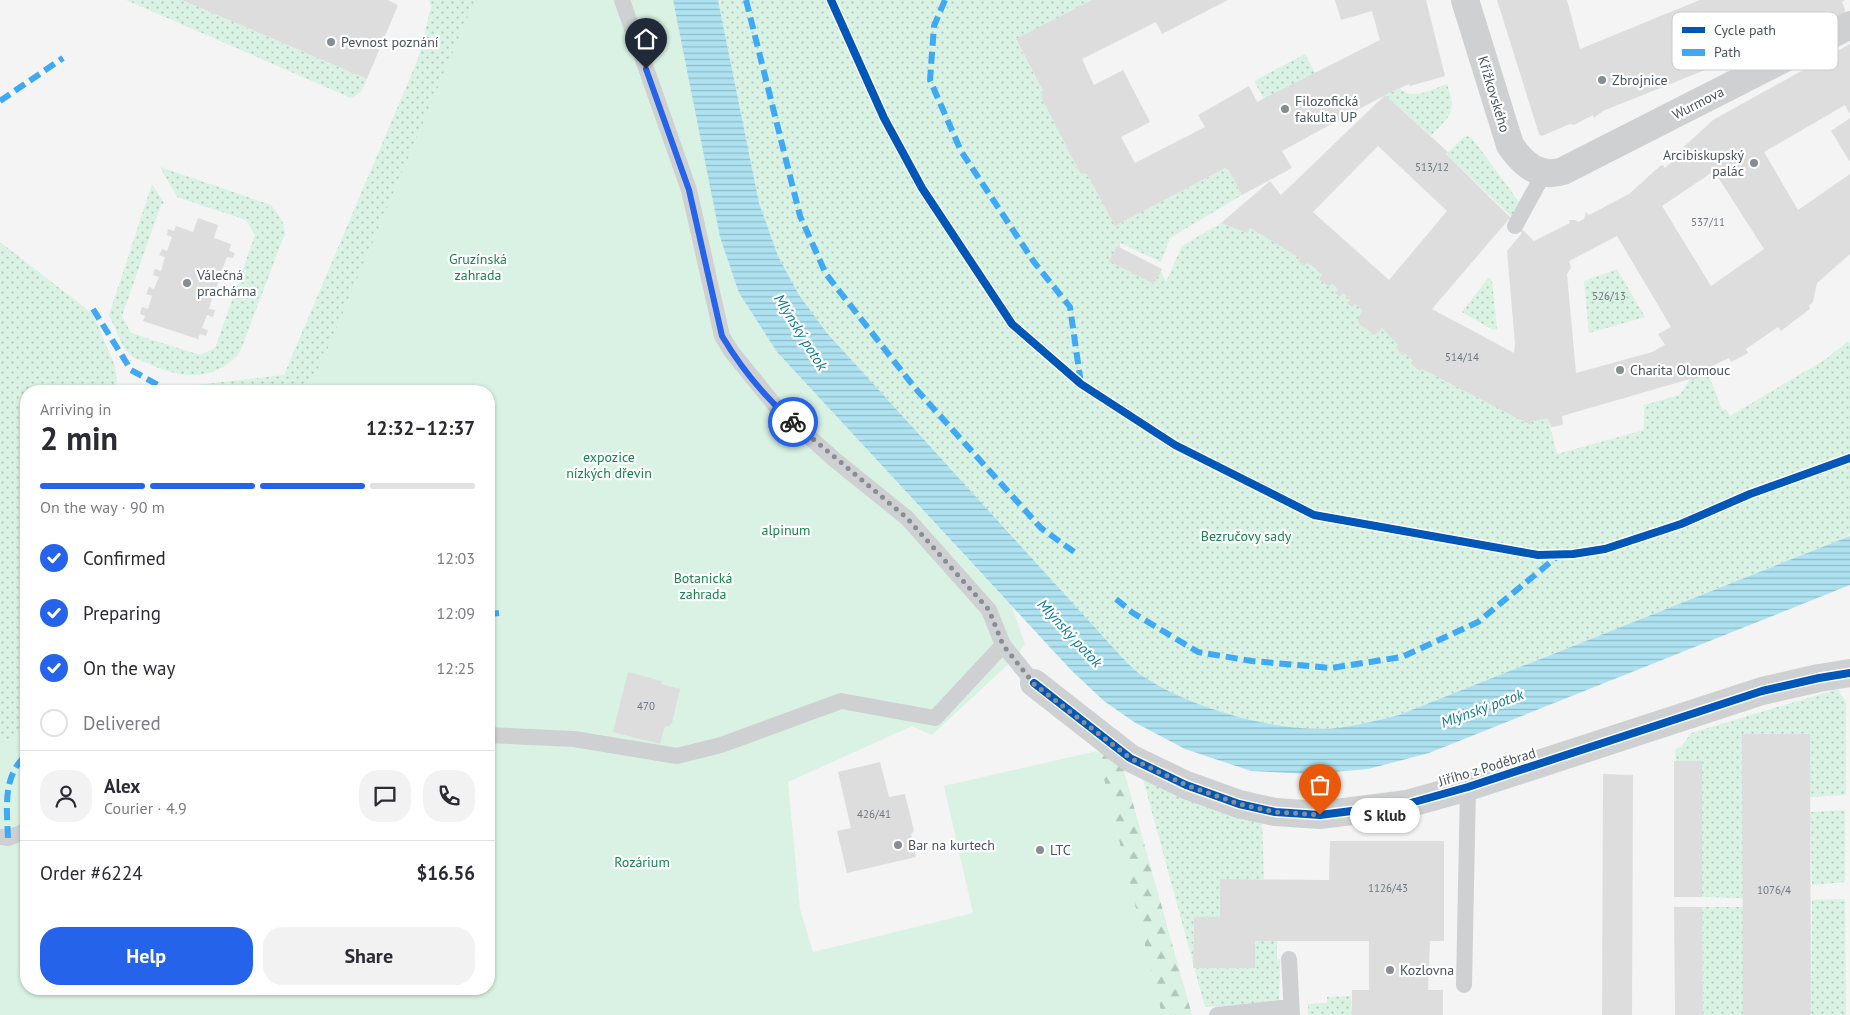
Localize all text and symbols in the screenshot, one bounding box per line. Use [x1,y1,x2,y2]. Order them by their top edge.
legend [1672,12,1838,70]
pin [625,18,667,69]
text: Cycle path [1714,21,1776,39]
icon: home [632,25,660,53]
place label: Pevnost poznání [341,33,439,51]
marker: Pevnost poznání [325,36,337,48]
text: Path [1714,43,1741,61]
street label: Křížkovského [1474,54,1514,134]
place label: Zbrojnice [1612,71,1668,89]
marker: Zbrojnice [1596,74,1608,86]
street label: Wurmova [1669,82,1727,124]
place label: Filozofická fakulta UP [1295,92,1358,126]
marker: Filozofická fakulta UP [1279,103,1291,115]
place label: Arcibiskupský palác [1663,146,1744,180]
marker: Arcibiskupský palác [1748,157,1760,169]
house number: 513/12 [1415,160,1449,174]
house number: 537/11 [1691,215,1725,229]
park label: Gruzínská zahrada [449,250,507,284]
place label: Válečná prachárna [196,266,257,300]
marker: Válečná prachárna [181,277,193,289]
house number: 526/13 [1592,289,1626,303]
water label: Mlýnský potok [770,290,833,375]
house number: 514/14 [1445,350,1479,364]
place label: Charita Olomouc [1630,361,1730,379]
marker: Charita Olomouc [1614,364,1626,376]
courier [768,397,818,447]
text: Arriving in [40,399,111,419]
icon: bike [779,408,807,436]
text: 12:32–12:37 [366,416,475,440]
text: 2 min [40,417,118,459]
park label: expozice nízkých dřevin [566,448,652,482]
text: On the way · 90 m [40,497,165,517]
park label: alpinum [762,521,810,539]
park label: Bezručovy sady [1201,527,1292,545]
icon: check [40,544,68,572]
text: Confirmed [83,546,166,570]
text: 12:03 [437,548,475,568]
park label: Botanická zahrada [674,569,732,603]
water label: Mlýnský potok [1034,595,1107,672]
icon: check [40,599,68,627]
text: Preparing [83,601,161,625]
text: 12:09 [437,603,475,623]
icon: check [40,654,68,682]
text: On the way [83,656,175,680]
text: 12:25 [437,658,475,678]
water label: Mlýnský potok [1438,684,1527,732]
house number: 470 [637,699,655,713]
text: Delivered [83,711,161,735]
street label: Jiřího z Poděbrad [1435,744,1538,791]
pin [1299,764,1341,815]
button: person [40,770,92,822]
button: chat [359,770,411,822]
button: phone [423,770,475,822]
icon: bag [1306,771,1334,799]
text: Alex [104,774,140,798]
text: Courier · 4.9 [104,798,187,818]
callout: S klub [1350,798,1420,832]
text: S klub [1364,805,1406,825]
house number: 426/41 [857,807,891,821]
place label: Bar na kurtech [908,836,995,854]
marker: Bar na kurtech [892,839,904,851]
place label: LTC [1050,841,1071,859]
marker: LTC [1034,844,1046,856]
park label: Rozárium [614,853,670,871]
text: Order #6224 [40,861,143,885]
text: $16.56 [416,861,475,885]
house number: 1126/43 [1368,881,1408,895]
house number: 1076/4 [1757,883,1791,897]
button: Help [40,927,253,985]
button: Share [263,927,475,985]
place label: Kozlovna [1400,961,1454,979]
marker: Kozlovna [1384,964,1396,976]

